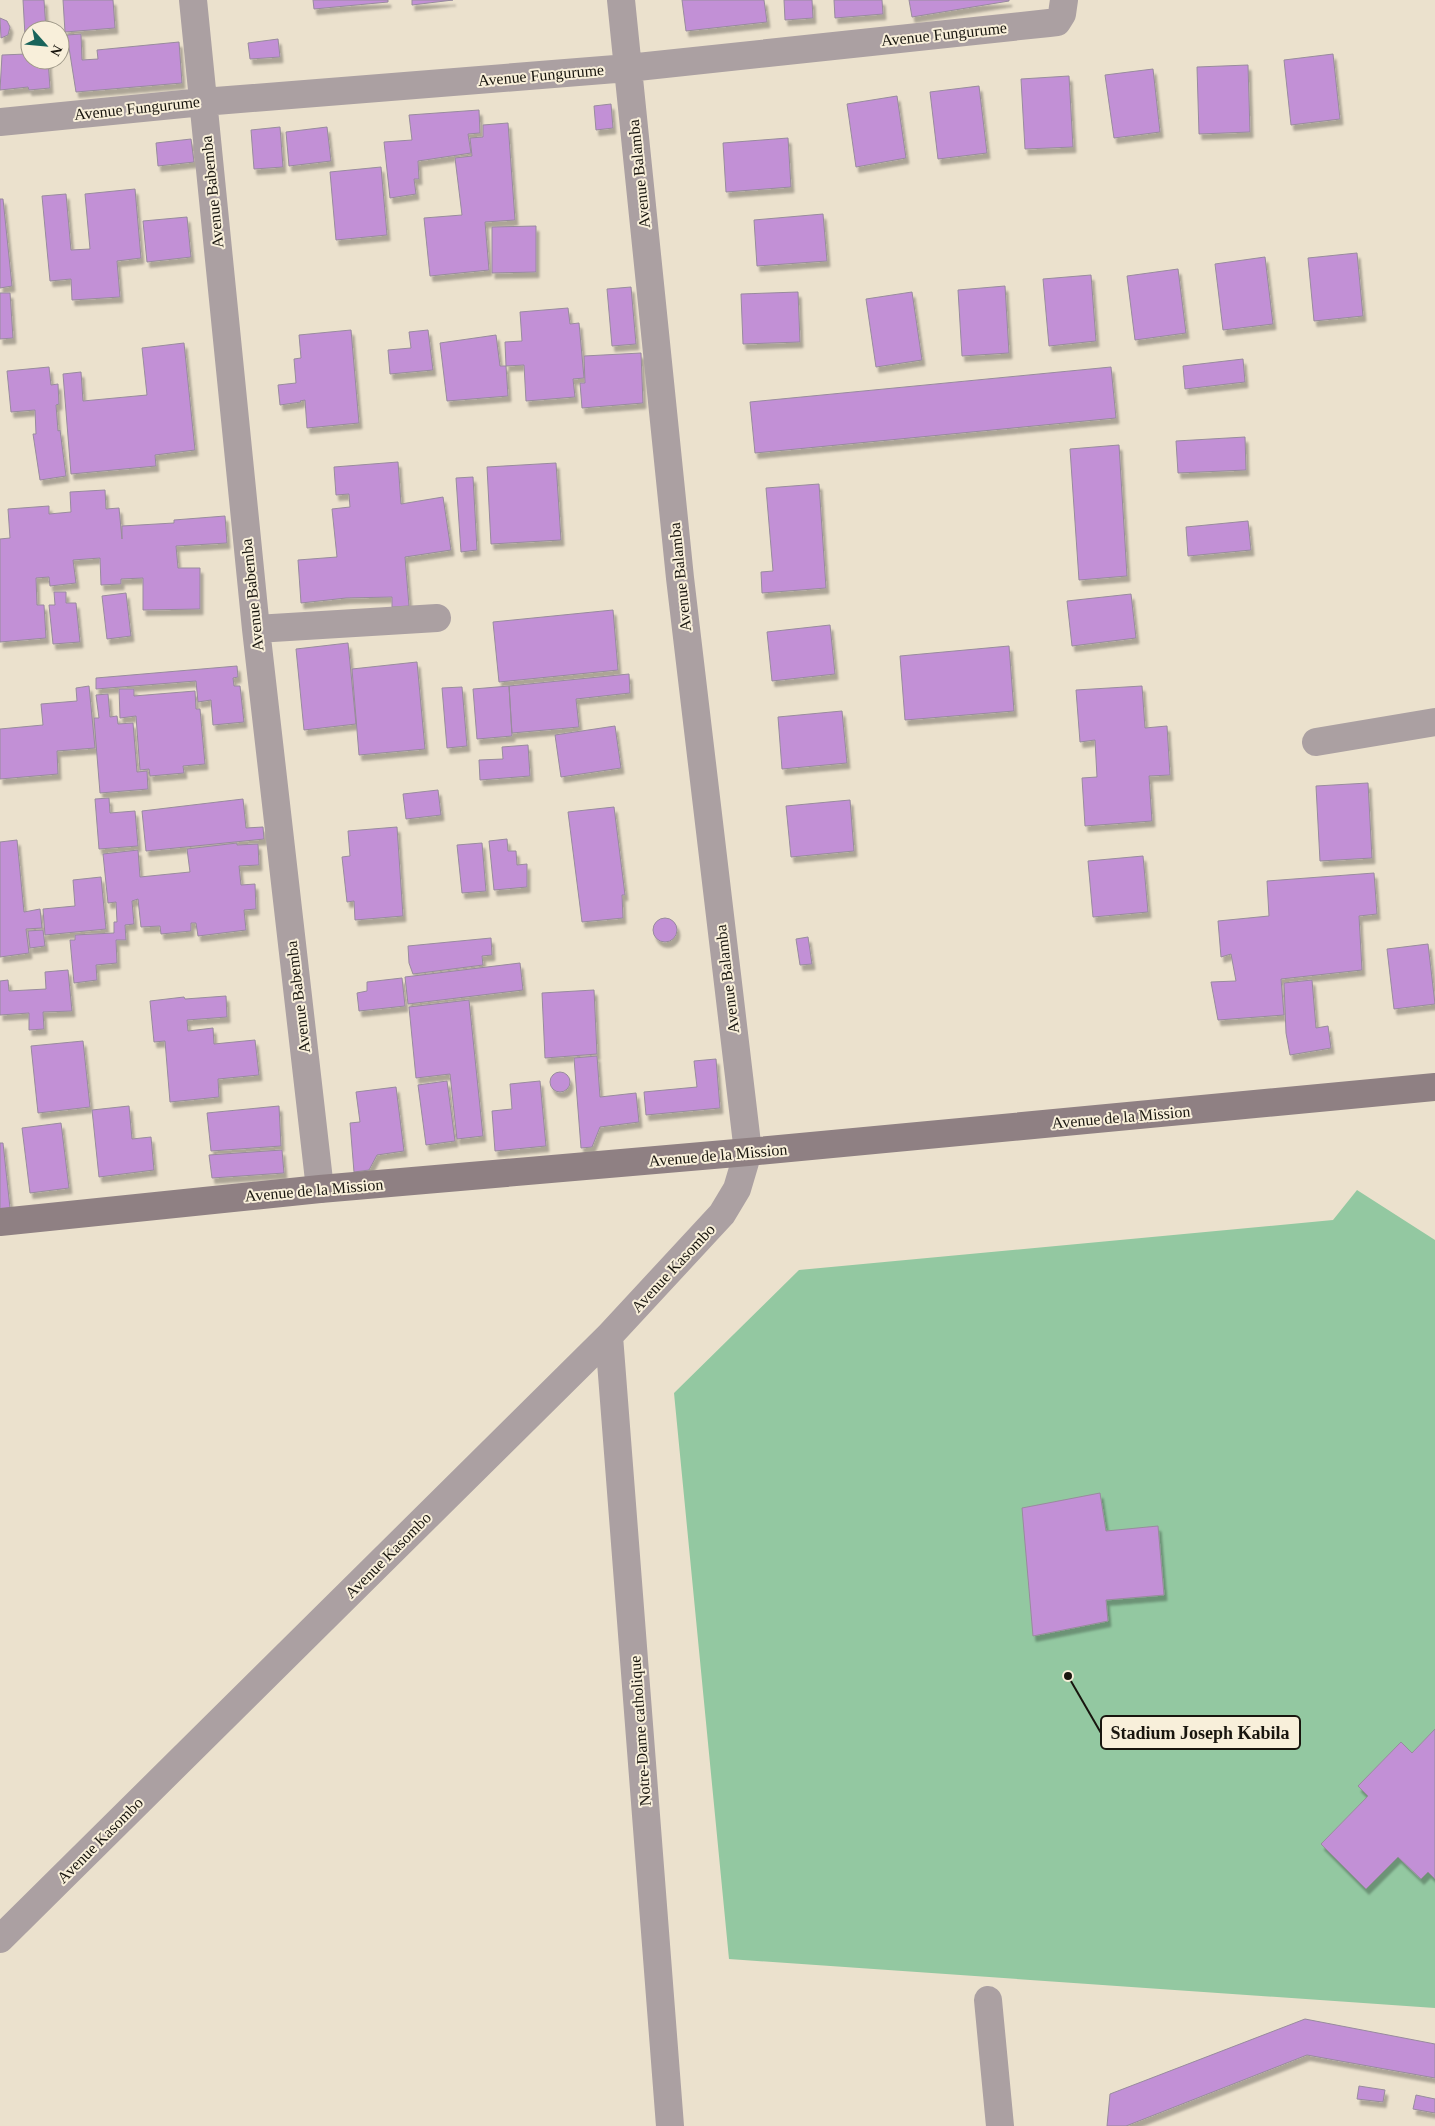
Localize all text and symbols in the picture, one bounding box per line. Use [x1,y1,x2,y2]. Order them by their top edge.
street label: Avenue Fungurume [880,19,1008,50]
north arrow [20,20,70,70]
text: N [47,43,65,59]
street label: Avenue Fungurume [477,61,605,90]
street label: Avenue Fungurume [73,93,201,124]
street label: Avenue Balamba [625,119,653,229]
street label: Avenue Babemba [198,135,226,249]
street label: Avenue Balamba [666,522,694,632]
street label: Avenue Babemba [238,538,266,652]
street label: Avenue Balamba [712,924,742,1034]
street label: Avenue Babemba [283,940,313,1054]
street label: Avenue de la Mission [1051,1102,1191,1132]
street label: Avenue de la Mission [648,1140,788,1170]
street label: Avenue de la Mission [244,1175,384,1205]
street label: Avenue Kasombo [628,1221,718,1315]
street label: Avenue Kasombo [342,1509,434,1601]
street label: Notre-Dame catholique [626,1655,655,1807]
callout: Stadium Joseph Kabila [1101,1716,1300,1749]
text: Stadium Joseph Kabila [1110,1723,1290,1743]
street label: Avenue Kasombo [54,1794,146,1886]

